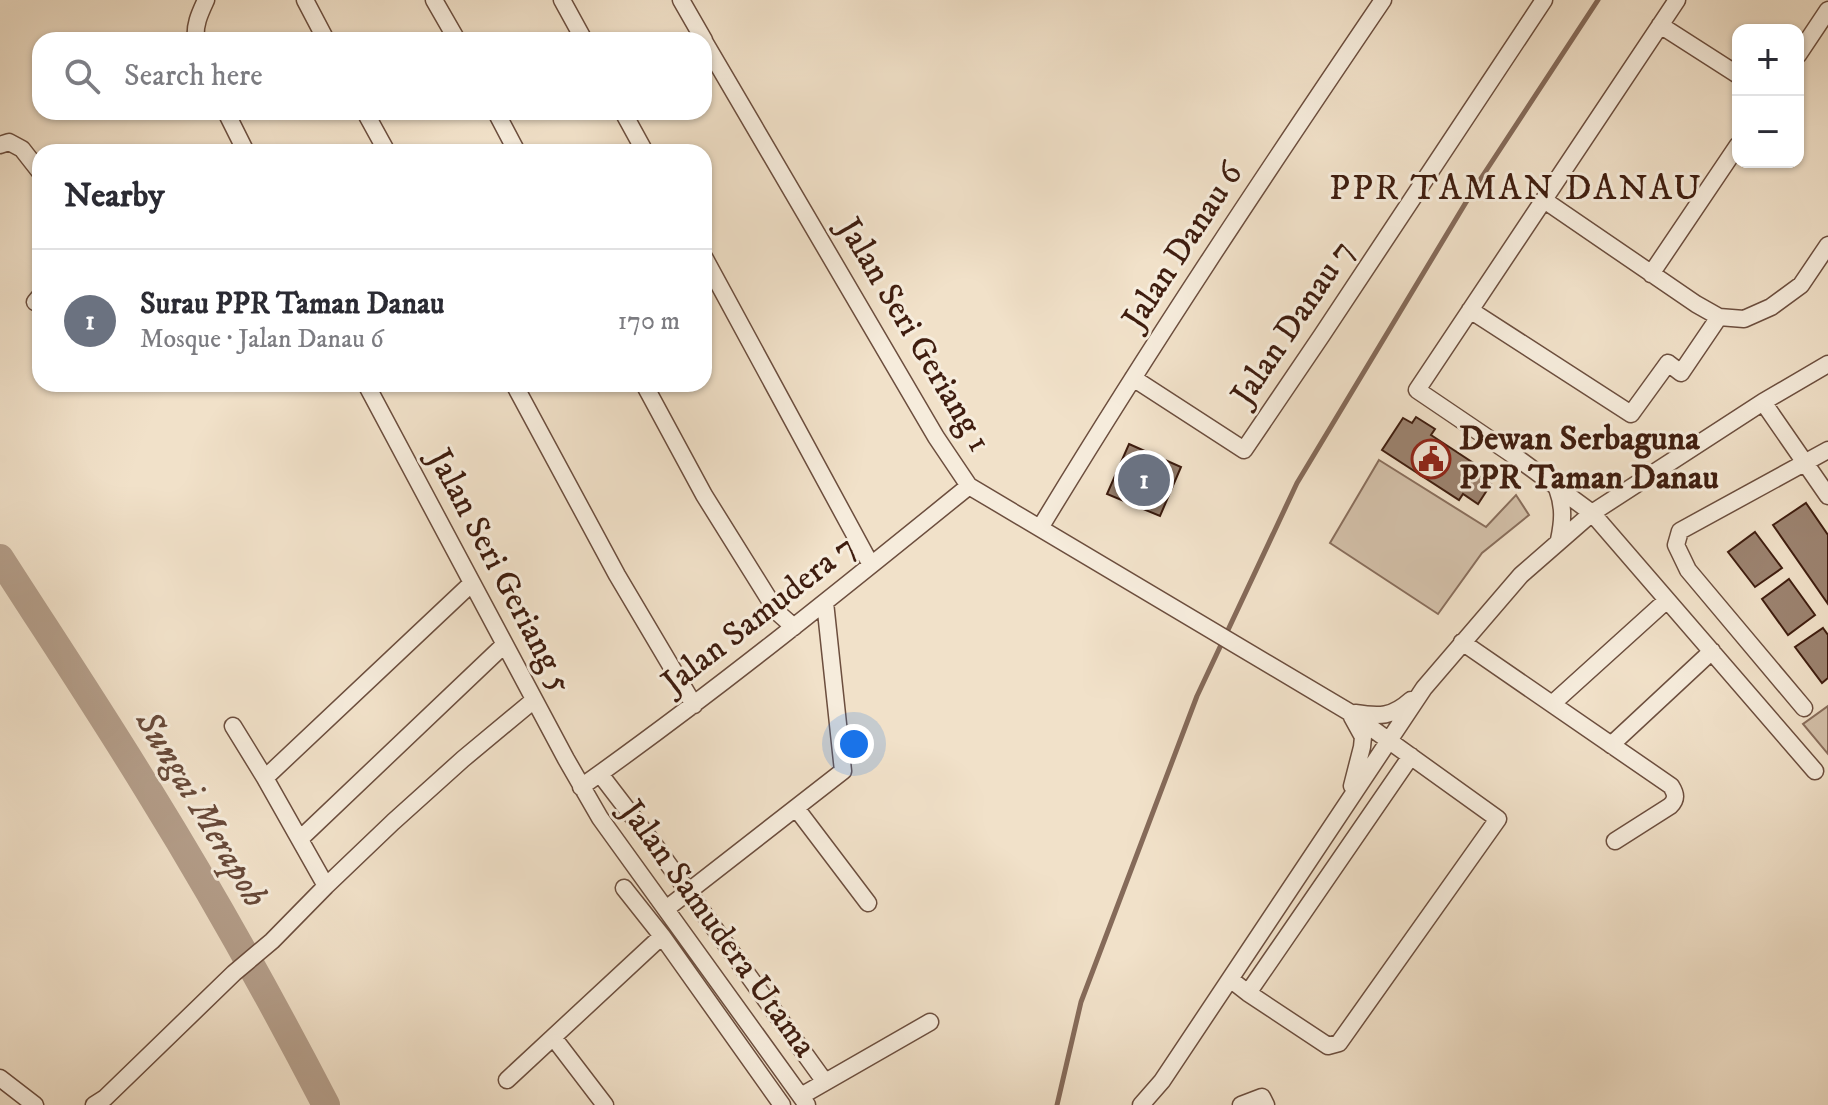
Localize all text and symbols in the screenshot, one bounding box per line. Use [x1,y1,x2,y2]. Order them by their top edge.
map controls [1732,24,1804,168]
button: + [1732,24,1804,96]
search box [32,32,712,120]
icon: search [60,54,104,98]
text: Search here [124,58,263,95]
button: − [1732,96,1804,168]
street label: Jalan Danau 6 [1112,154,1253,340]
district label: PPR TAMAN DANAU [1329,166,1703,211]
text: Nearby [64,175,165,217]
street label: Jalan Seri Geriang 1 [826,208,1000,460]
street label: Jalan Danau 7 [1221,232,1364,416]
text: Surau PPR Taman Danau [140,286,444,323]
text: 1 [85,305,95,338]
text: 170 m [618,305,680,338]
text: Mosque · Jalan Danau 6 [140,323,384,356]
place label: Dewan Serbaguna PPR Taman Danau [1459,418,1719,499]
public building icon: Dewan Serbaguna PPR Taman Danau [1410,438,1452,480]
street label: Jalan Seri Geriang 5 [417,439,582,700]
pin: 1 [1118,450,1170,510]
street label: Jalan Samudera 7 [651,526,864,706]
water label: Sungai Merapoh [124,702,277,916]
your location [834,724,874,764]
street label: Jalan Samudera Utama [609,790,826,1066]

